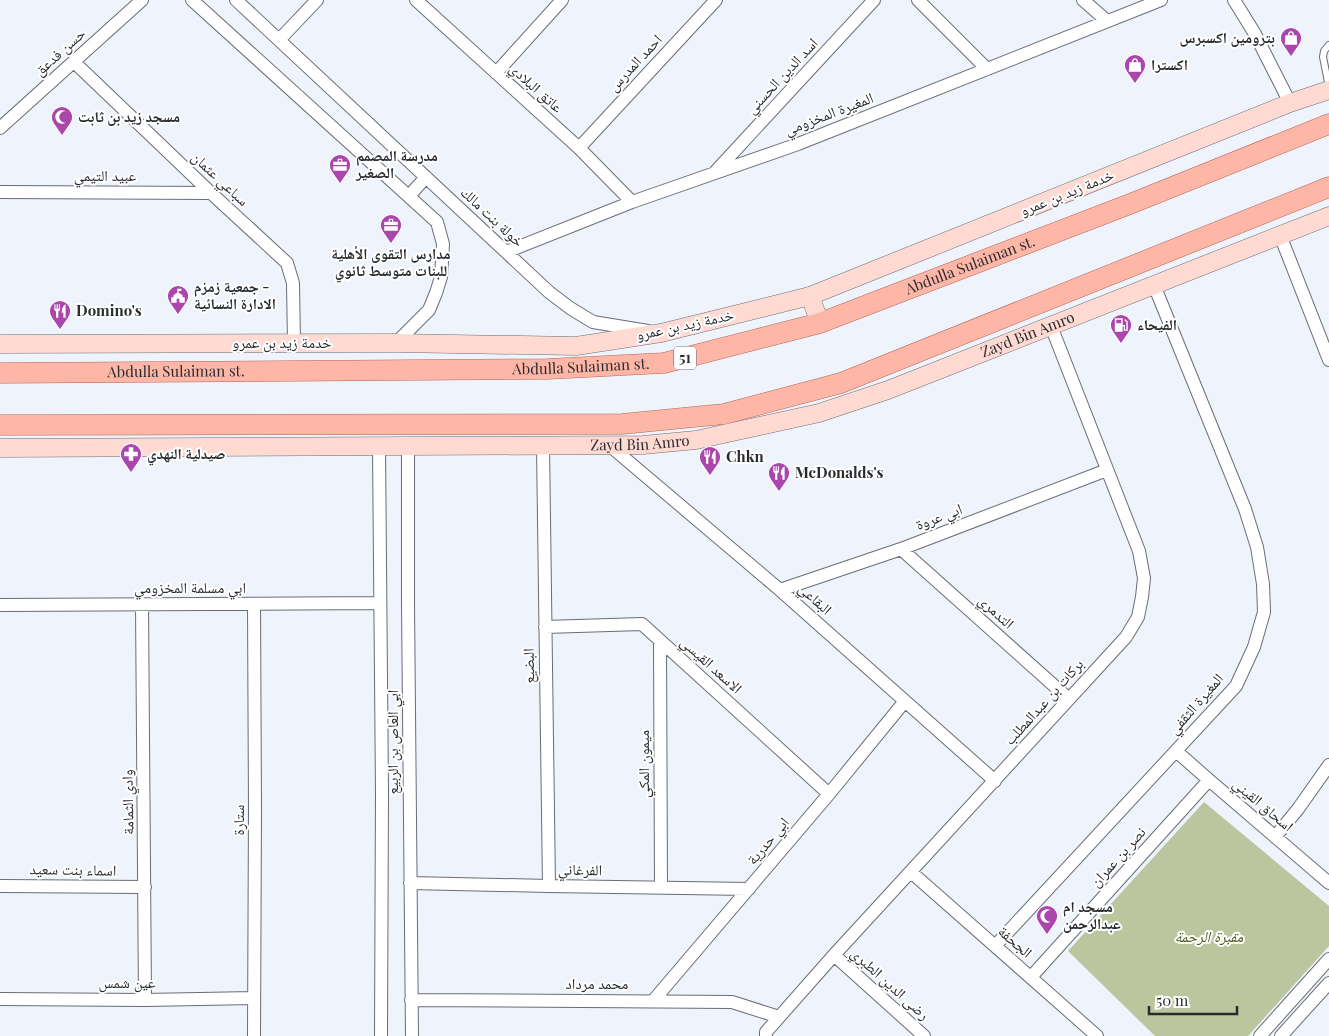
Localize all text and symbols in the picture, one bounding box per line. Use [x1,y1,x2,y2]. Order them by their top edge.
street label: حسن فدعق [29,23,90,80]
shop icon: بترومين اكسبرس [1279,26,1303,57]
place label: بترومين اكسبرس [1180,27,1275,47]
street label: احمد المدرس [603,29,667,96]
street label: اسد الدين الحسني [741,33,824,120]
shop icon: اكسترا [1123,53,1147,84]
place label: اكسترا [1151,54,1188,74]
street label: عاتق البلادي [504,58,568,119]
street label: المغيرة المخزومي [781,87,877,142]
mosque icon: مسجد زيد بن ثابت [50,105,74,136]
place label: مسجد زيد بن ثابت [78,106,180,126]
place label: مدرسة المصمم الصغير [355,145,438,182]
street label: سباعي عثمان [186,147,254,212]
office icon: مدرسة المصمم الصغير [328,153,352,184]
street label: خدمة زيد بن عمرو [1017,164,1117,221]
street label: عبيد التيمي [74,165,137,188]
street label: خولة بنت مالك [457,182,529,251]
office icon: مدارس التقوى الأهلية للبنات متوسط ثانوي [379,213,403,244]
street label: Abdulla Sulaiman st. [901,230,1037,299]
place label: مدارس التقوى الأهلية للبنات متوسط ثانوي [331,243,451,283]
place label: جمعية زمزم - الادارة النسائية [194,276,276,313]
public building icon: جمعية زمزم - الادارة النسائية [166,284,190,315]
restaurant icon: Domino's [48,299,72,330]
place label: Domino's [76,300,142,320]
street label: خدمة زيد بن عمرو [634,304,736,345]
street label: Zayd Bin Amro [977,306,1077,362]
fuel station icon: الفيحاء [1109,313,1133,344]
place label: الفيحاء [1137,314,1177,334]
street label: خدمة زيد بن عمرو [232,332,332,353]
road number: 51 [674,346,696,369]
street label: Abdulla Sulaiman st. [511,353,650,378]
street label: Abdulla Sulaiman st. [106,360,245,381]
street label: Zayd Bin Amro [590,430,690,454]
pharmacy icon: صيدلية النهدي [119,442,143,473]
place label: صيدلية النهدي [147,443,225,466]
restaurant icon: Chkn [698,445,722,476]
place label: Chkn [726,446,764,466]
restaurant icon: McDonalds's [767,461,791,492]
place label: McDonalds's [795,462,883,482]
street label: ابي عروة [912,498,966,537]
street label: ابي مسلمة المخزومي [134,577,246,600]
street label: البقاعي [793,578,837,621]
street label: التدمري [973,590,1019,635]
street label: الاسعد القيسي [675,631,747,699]
street label: البضيع [518,648,539,684]
street label: بركات بن عبدالمطلب [999,654,1088,749]
street label: المغيرة الثقفي [1163,669,1229,740]
street label: ابي العاص بن الربيع [382,690,405,794]
street label: ميمون المكي [633,730,656,798]
street label: وادي الثمامة [116,769,140,835]
street label: اسحاق القيني [1227,773,1298,838]
street label: ستارة [228,804,248,835]
street label: ابي حدرية [742,812,795,870]
street label: نصر بن عمران [1085,822,1150,891]
street label: اسماء بنت سعيد [29,858,117,880]
street label: الفرغاني [558,859,602,882]
place label: مسجد ام عبدالرحمن [1063,896,1121,933]
mosque icon: مسجد ام عبدالرحمن [1035,904,1059,935]
street label: الجحفة [994,921,1037,962]
park label: مقبرة الرحمة [1175,926,1243,946]
street label: رضى الدين الطبري [845,943,934,1026]
street label: عين شمس [99,972,156,993]
street label: محمد مرداد [566,973,629,993]
scale bar [1149,984,1236,1016]
text: 50 m [1156,990,1189,1010]

